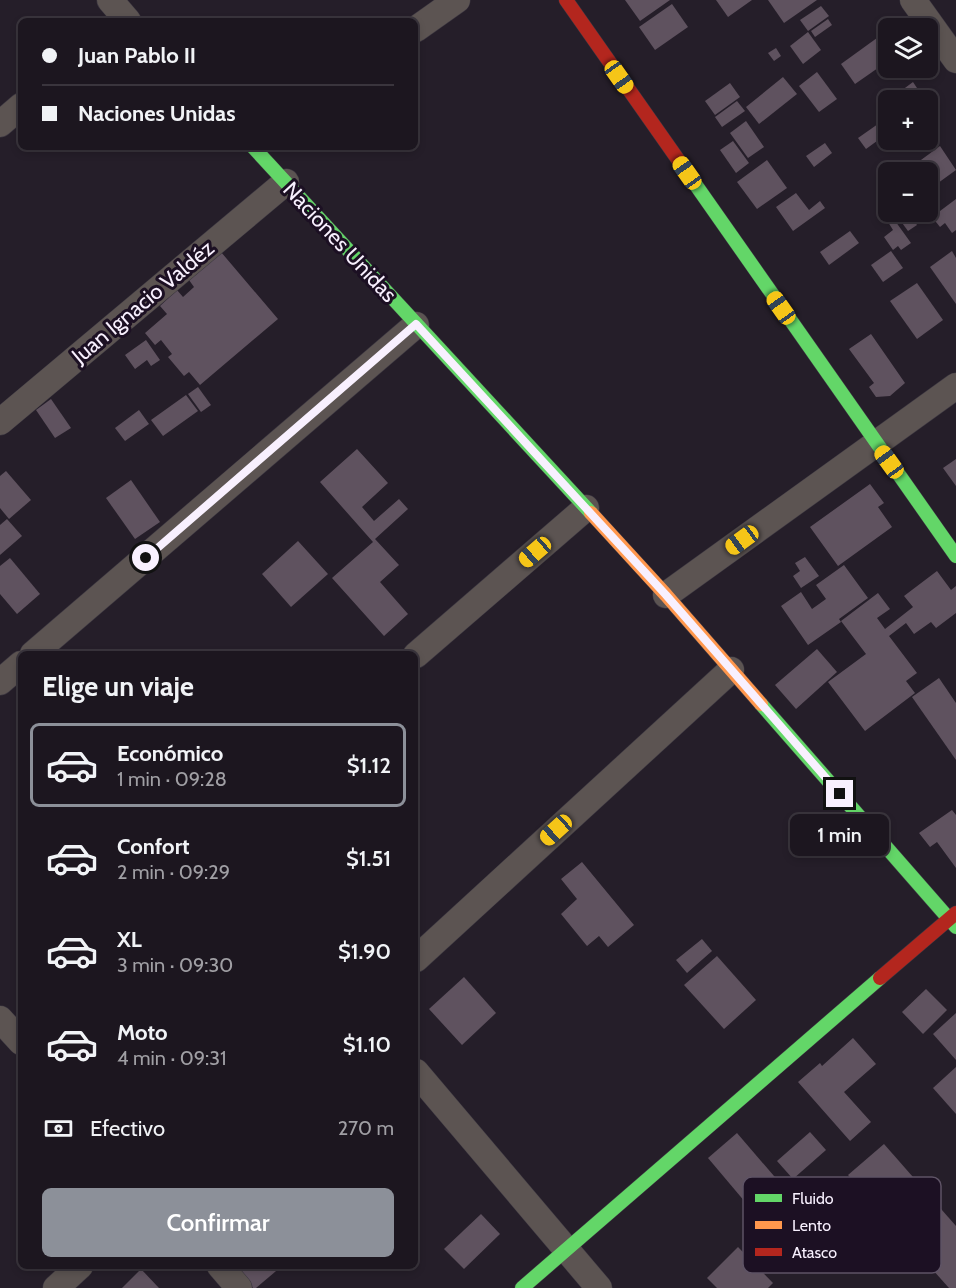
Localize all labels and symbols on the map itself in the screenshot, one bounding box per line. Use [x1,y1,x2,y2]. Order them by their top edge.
car [601,57,637,97]
car [669,153,705,193]
street label: Naciones Unidas [277,176,403,308]
street label: Juan Ignacio Valdéz [66,235,220,370]
car [763,288,799,328]
car [871,442,907,482]
car [722,522,762,558]
car [516,533,554,571]
route start [132,544,159,571]
route end [826,780,853,807]
car [537,811,575,849]
callout: 1 min [790,815,890,857]
legend [743,1177,941,1273]
text: Fluido [792,1189,834,1208]
text: Lento [792,1216,831,1235]
text: Atasco [792,1243,837,1262]

